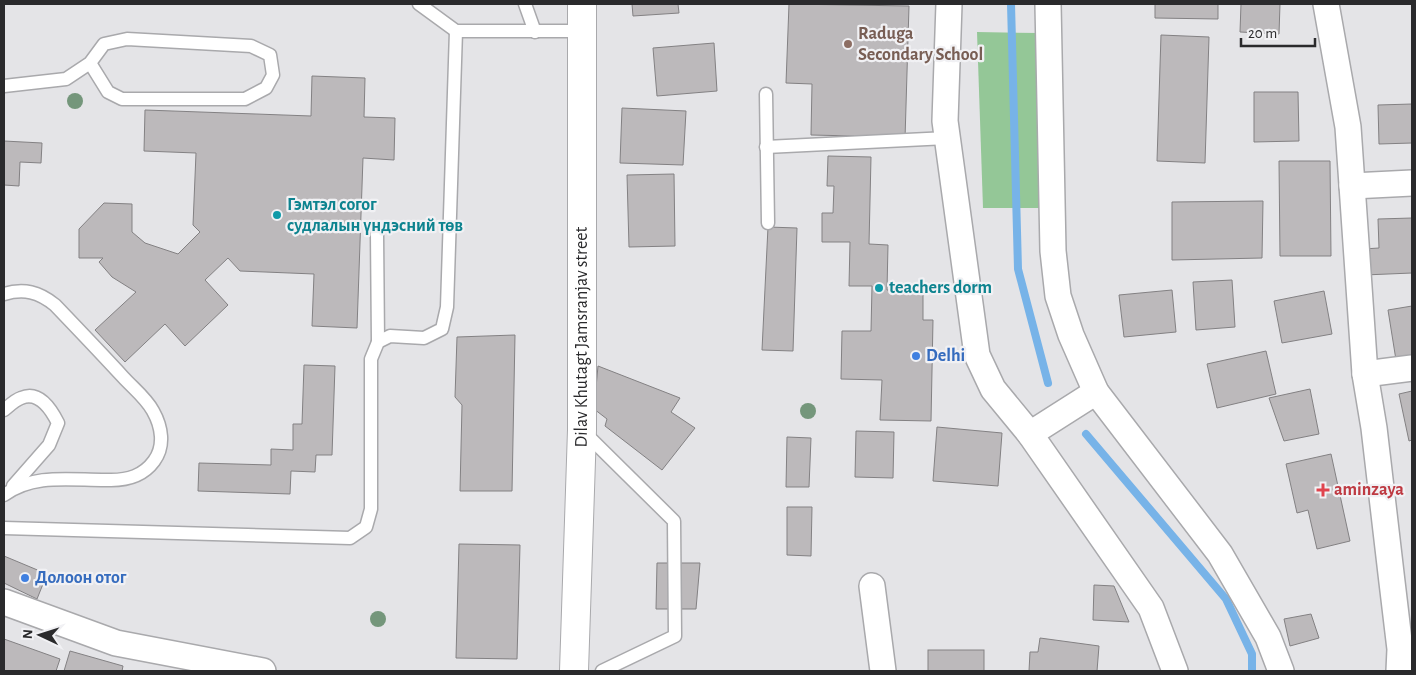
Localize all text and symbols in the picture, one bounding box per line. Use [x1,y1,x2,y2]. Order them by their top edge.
scale bar [1241,15,1315,47]
place label: Raduga Secondary School [858,25,983,64]
text: 20 m [1248,26,1277,41]
marker: Raduga Secondary School [842,38,854,50]
place label: Гэмтэл согог судлалын үндэсний төв [287,196,463,235]
marker: Гэмтэл согог судлалын үндэсний төв [271,209,283,221]
street label: Dilav Khutagt Jamsranjav street [572,226,591,448]
place label: teachers dorm [889,279,992,297]
marker: teachers dorm [873,282,885,294]
place label: Delhi [926,347,965,365]
marker: Delhi [910,350,922,362]
place label: aminzaya [1334,481,1404,499]
marker: aminzaya [1316,483,1330,497]
place label: Долоон отог [35,569,127,587]
marker: Долоон отог [19,572,31,584]
north arrow [15,610,65,660]
text: N [21,629,35,640]

